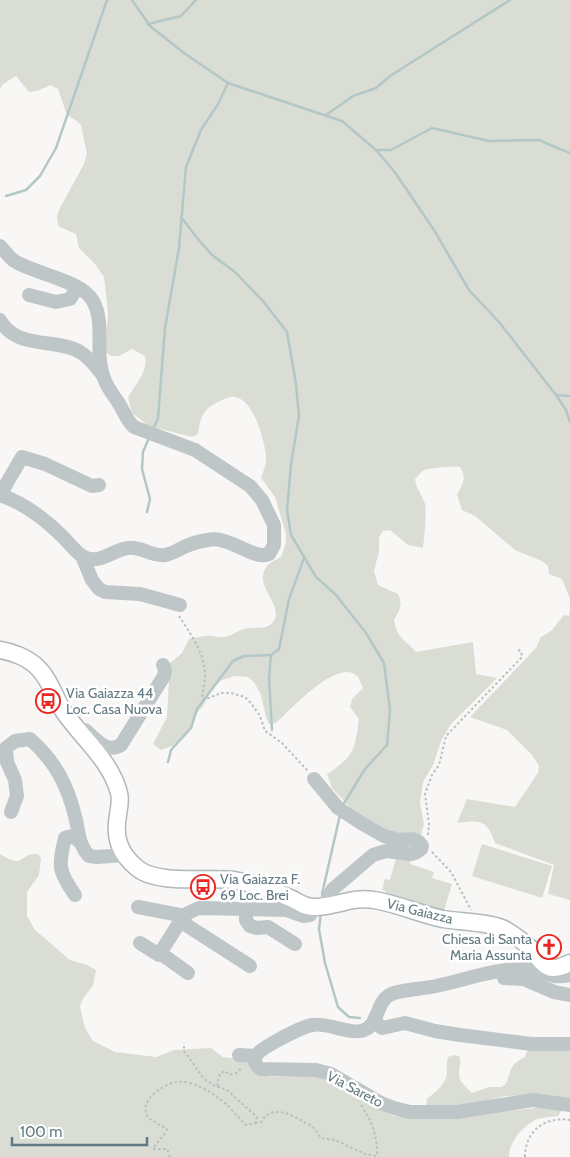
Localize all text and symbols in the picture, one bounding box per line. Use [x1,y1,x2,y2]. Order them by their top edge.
place label: Via Gaiazza 44 Loc. Casa Nuova [66,684,162,718]
bus stop icon: Via Gaiazza 44 Loc. Casa Nuova [35,688,61,714]
place label: Via Gaiazza F. 69 Loc. Brei [220,870,300,904]
bus stop icon: Via Gaiazza F. 69 Loc. Brei [190,874,216,900]
street label: Via Gaiazza [385,894,455,928]
place label: Chiesa di Santa Maria Assunta [442,930,532,964]
church icon: Chiesa di Santa Maria Assunta [536,934,562,960]
street label: Via Sareto [324,1067,386,1111]
scale bar [12,1114,148,1146]
text: 100 m [20,1123,62,1141]

